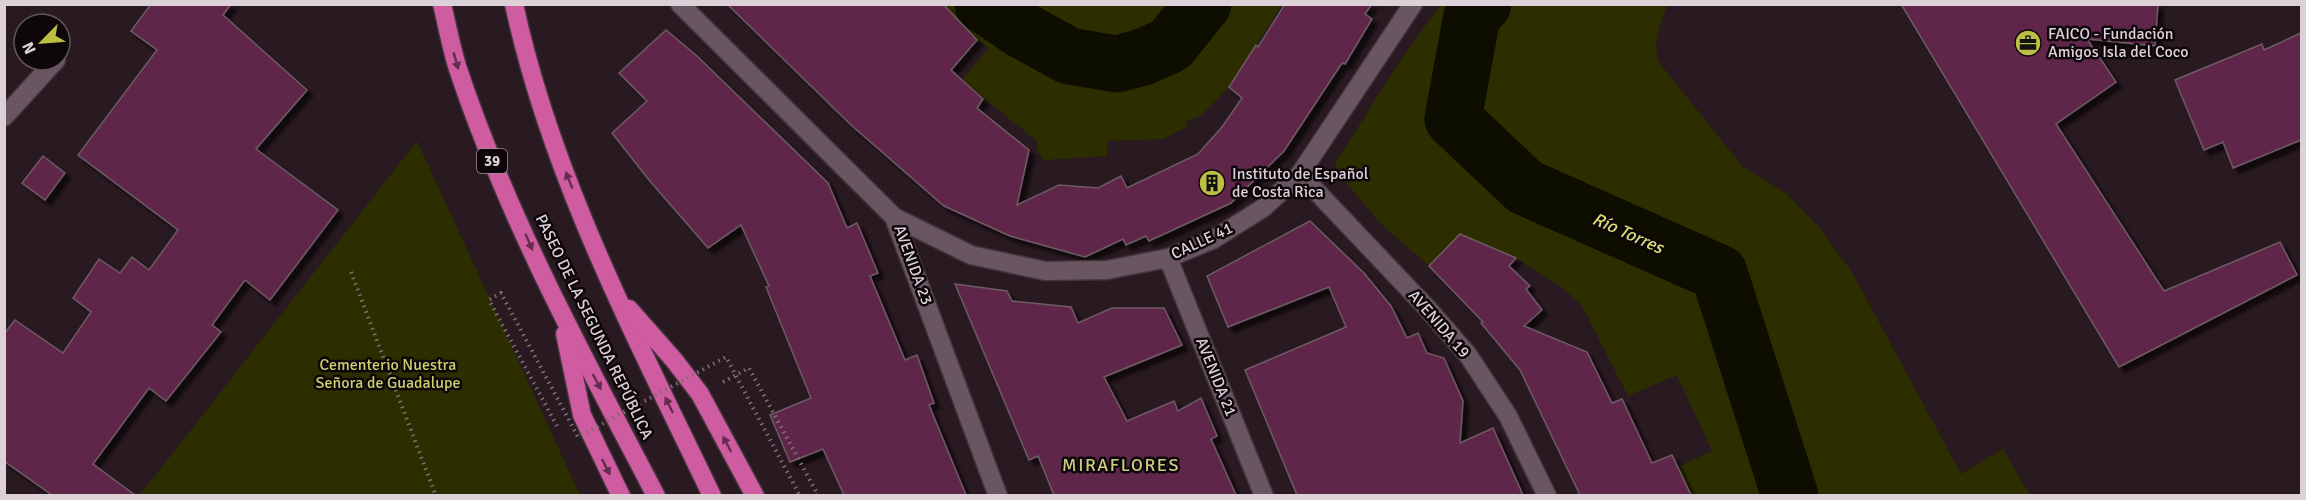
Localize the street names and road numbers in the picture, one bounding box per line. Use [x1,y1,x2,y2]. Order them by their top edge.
road number: 39 [477,149,507,173]
street label: PASEO DE LA SEGUNDA REPÚBLICA [531,211,657,443]
street label: CALLE 41 [1168,218,1236,264]
street label: AVENIDA 23 [889,222,937,308]
street label: AVENIDA 19 [1404,286,1474,362]
street label: AVENIDA 21 [1191,335,1241,419]

